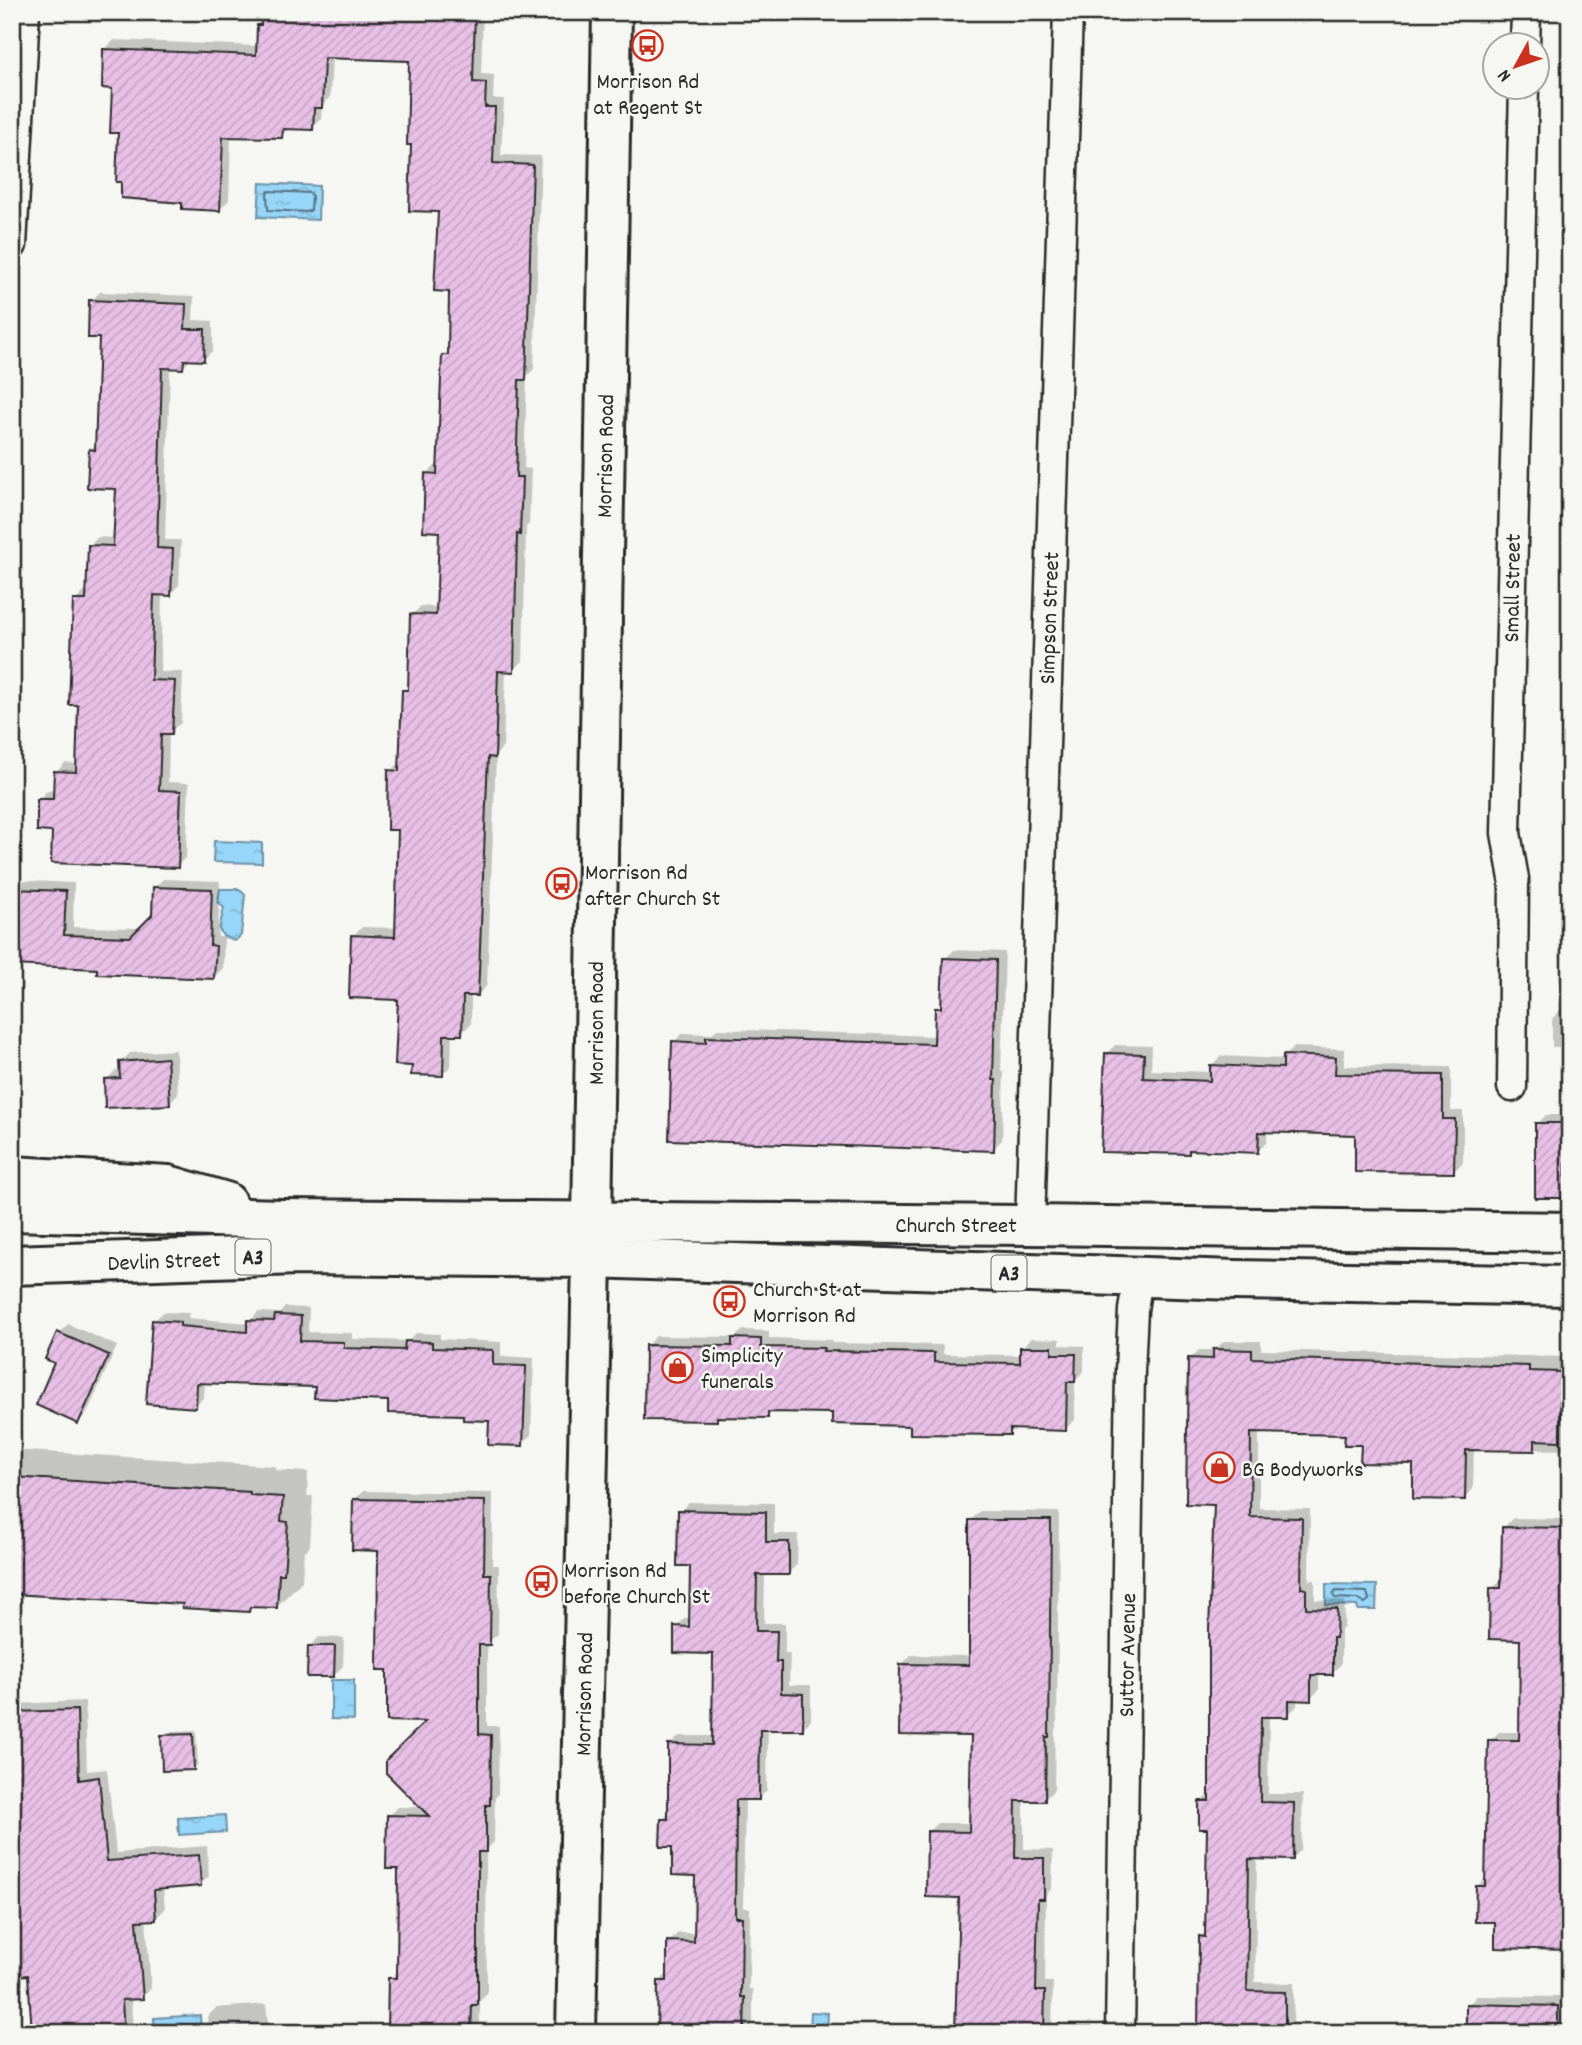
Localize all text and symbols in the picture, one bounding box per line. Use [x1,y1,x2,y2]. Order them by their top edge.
bus stop icon: Morrison Rd at Regent St [631,29,665,63]
north arrow [1480,32,1550,102]
text: N [1492,62,1519,87]
place label: Morrison Rd at Regent St [593,67,703,126]
street label: Morrison Road [590,394,625,518]
street label: Small Street [1497,533,1532,643]
street label: Simpson Street [1033,551,1070,685]
place label: Morrison Rd after Church St [585,858,720,917]
bus stop icon: Morrison Rd after Church St [545,867,579,901]
street label: Morrison Road [582,961,615,1085]
street label: Church Street [895,1211,1017,1244]
road number: A3 [236,1240,270,1274]
street label: Devlin Street [107,1245,221,1282]
road number: A3 [992,1256,1026,1290]
place label: Church St at Morrison Rd [753,1275,862,1334]
bus stop icon: Church St at Morrison Rd [713,1284,747,1318]
place label: Simplicity funerals [701,1341,783,1400]
shop icon: Simplicity funerals [661,1350,695,1384]
shop icon: BG Bodyworks [1202,1451,1236,1485]
place label: BG Bodyworks [1242,1455,1364,1488]
place label: Morrison Rd before Church St [564,1556,710,1615]
bus stop icon: Morrison Rd before Church St [524,1565,558,1599]
street label: Suttor Avenue [1112,1593,1147,1717]
street label: Morrison Road [569,1632,604,1756]

